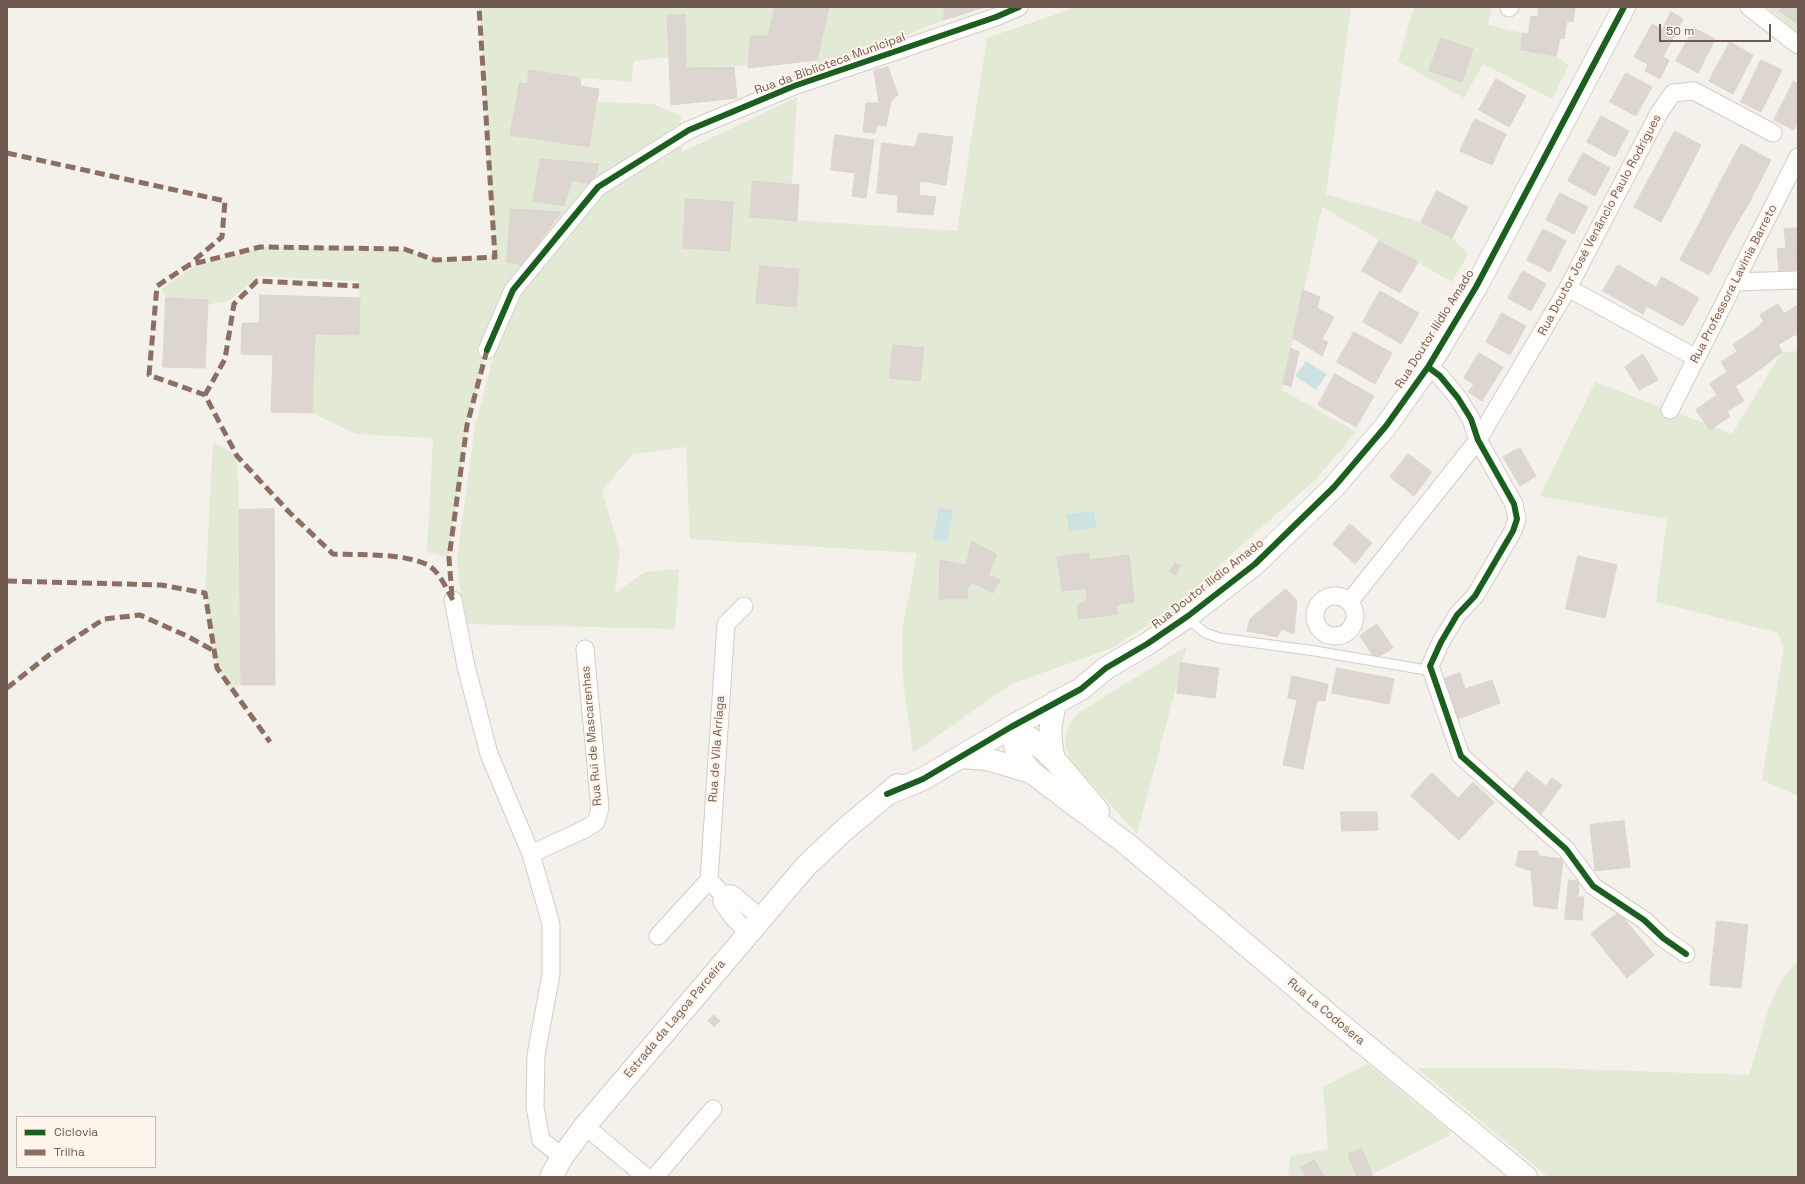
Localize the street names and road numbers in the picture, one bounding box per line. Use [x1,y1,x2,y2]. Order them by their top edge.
street label: Rua da Biblioteca Municipal [753,30,907,98]
street label: Rua Doutor José Venâncio Paulo Rodrigues [1535,112,1665,338]
street label: Rua Professora Lavínia Barreto [1688,202,1780,366]
street label: Rua Doutor Ilídio Amado [1392,267,1478,391]
street label: Rua Doutor Ilídio Amado [1149,536,1267,632]
street label: Rua Rui de Mascarenhas [579,665,605,807]
street label: Rua de Vila Arriaga [706,695,728,803]
street label: Estrada da Lagoa Parceira [621,957,729,1081]
street label: Rua La Codosera [1284,976,1368,1048]

